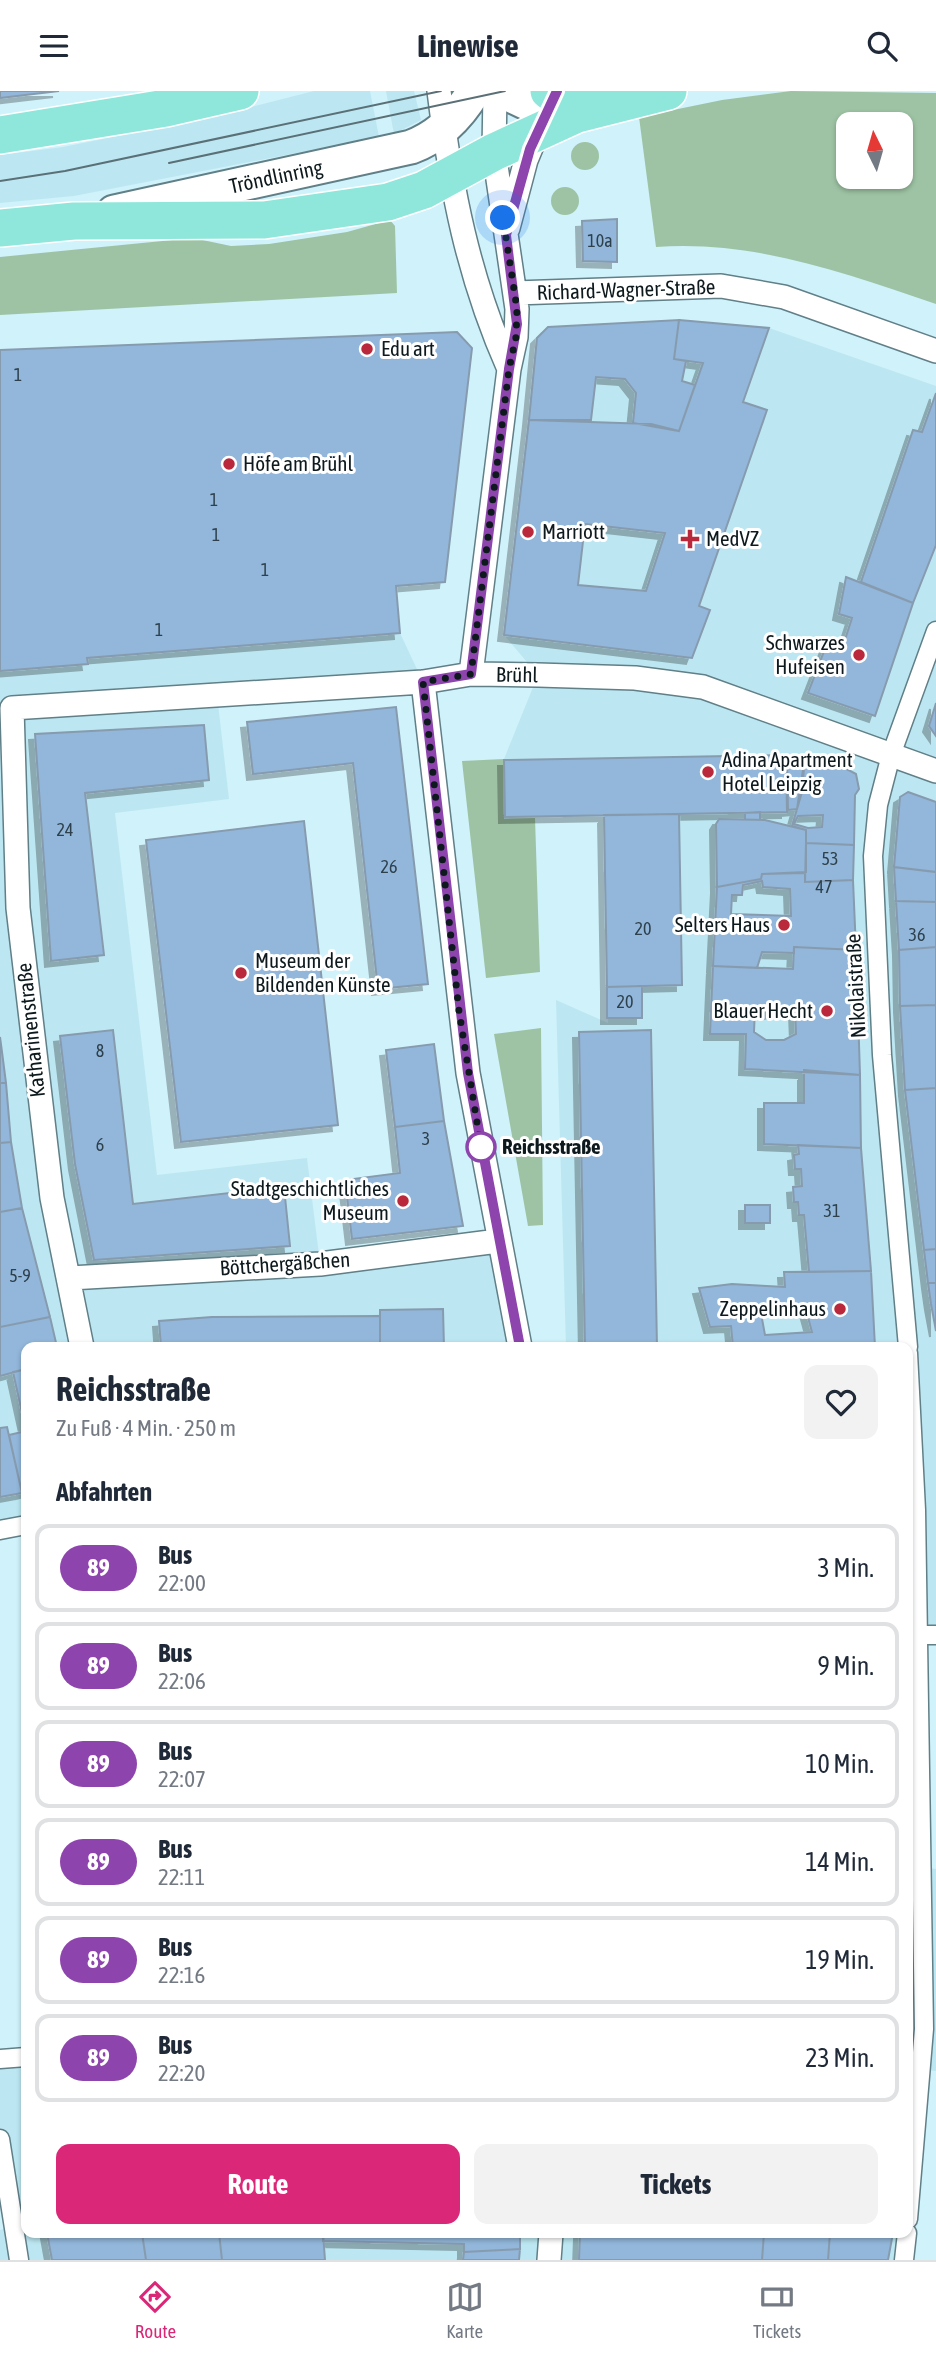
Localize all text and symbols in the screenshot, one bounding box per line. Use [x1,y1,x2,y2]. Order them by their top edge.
icon: menu [35,27,73,65]
text: Linewise [417,27,519,64]
icon: search [863,27,901,65]
north arrow [836,112,914,189]
map controls [836,112,913,189]
street label: Tröndlinring [227,154,325,198]
your location [485,200,520,235]
house number: 10a [587,230,613,251]
street label: Richard-Wagner-Straße [536,274,716,304]
place label: Edu art [381,336,435,360]
marker: Edu art [359,341,375,357]
house number: 1 [14,364,22,385]
place label: Höfe am Brühl [243,451,354,475]
marker: Höfe am Brühl [221,456,237,472]
house number: 1 [210,489,218,510]
place label: Marriott [542,519,605,543]
house number: 1 [212,524,220,545]
marker: Marriott [520,524,536,540]
place label: MedVZ [706,526,759,550]
marker: MedVZ [680,529,700,549]
house number: 1 [261,559,269,580]
house number: 1 [155,619,163,640]
place label: Schwarzes Hufeisen [766,630,845,678]
marker: Schwarzes Hufeisen [851,647,867,663]
street label: Brühl [496,662,539,686]
place label: Adina Apartment Hotel Leipzig [722,747,853,795]
marker: Adina Apartment Hotel Leipzig [700,764,716,780]
house number: 24 [57,819,73,840]
house number: 53 [822,848,838,869]
house number: 26 [381,856,397,877]
house number: 47 [816,876,832,897]
place label: Selters Haus [675,912,770,936]
marker: Selters Haus [776,917,792,933]
house number: 20 [635,918,651,939]
house number: 36 [909,924,925,945]
street label: Nikolaistraße [840,933,870,1039]
place label: Museum der Bildenden Künste [255,948,391,996]
street label: Katharinenstraße [11,962,49,1098]
marker: Museum der Bildenden Künste [233,965,249,981]
house number: 20 [617,991,633,1012]
place label: Blauer Hecht [713,998,813,1022]
marker: Blauer Hecht [819,1003,835,1019]
house number: 8 [96,1040,104,1061]
house number: 3 [422,1128,430,1149]
marker: Reichsstraße [466,1132,496,1162]
house number: 6 [96,1134,104,1155]
place label: Reichsstraße [502,1134,601,1158]
place label: Stadtgeschichtliches Museum [231,1176,389,1224]
marker: Stadtgeschichtliches Museum [395,1193,411,1209]
house number: 31 [824,1200,840,1221]
street label: Böttchergäßchen [219,1246,351,1280]
house number: 5-9 [9,1265,31,1286]
place label: Zeppelinhaus [719,1296,826,1320]
marker: Zeppelinhaus [832,1301,848,1317]
button: heart [804,1365,878,1439]
text: Reichsstraße [56,1370,211,1408]
text: Zu Fuß · 4 Min. · 250 m [56,1415,236,1441]
text: Abfahrten [56,1477,152,1507]
text: Bus [158,1540,192,1570]
text: 3 Min. [818,1553,874,1583]
text: 89 [87,1554,110,1581]
text: 22:00 [158,1570,206,1596]
text: Bus [158,1638,192,1668]
text: 9 Min. [818,1651,874,1681]
text: 89 [87,1652,110,1679]
text: 22:06 [158,1668,206,1694]
text: Bus [158,1736,192,1766]
text: 10 Min. [805,1749,874,1779]
text: 89 [87,1750,110,1777]
text: 22:07 [158,1766,206,1792]
text: Bus [158,1834,192,1864]
text: 14 Min. [805,1847,874,1877]
text: 89 [87,1848,110,1875]
text: 22:11 [158,1864,205,1890]
text: Bus [158,1932,192,1962]
text: 19 Min. [805,1945,874,1975]
text: 89 [87,1946,110,1973]
text: 22:16 [158,1962,205,1988]
text: Bus [158,2030,192,2060]
text: 23 Min. [805,2043,874,2073]
text: 89 [87,2044,110,2071]
text: 22:20 [158,2060,205,2086]
button: Route [56,2144,460,2224]
button: Tickets [474,2144,878,2224]
tab: Route [135,2278,176,2342]
tab: Karte [446,2278,484,2342]
tab: Tickets [753,2278,801,2342]

